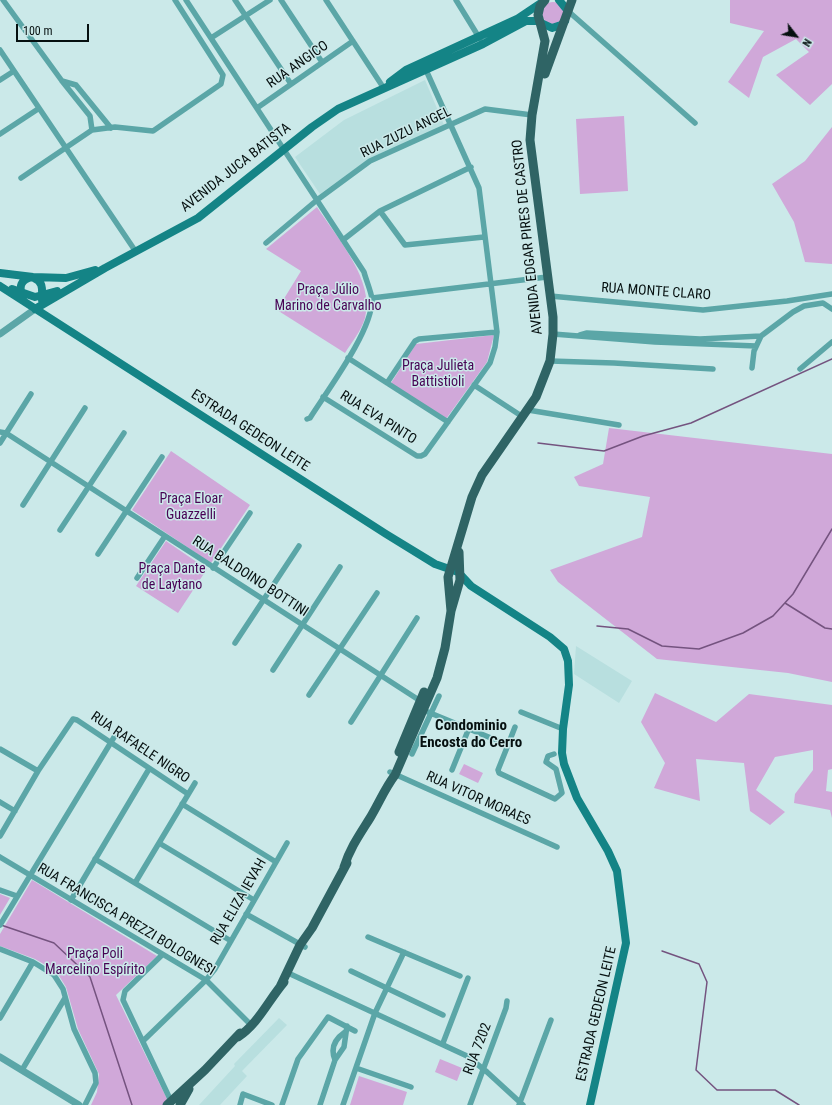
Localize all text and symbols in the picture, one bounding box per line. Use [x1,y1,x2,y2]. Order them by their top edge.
scale bar [18,16,91,42]
north arrow [776,16,816,56]
text: 100 m [23,24,53,38]
text: N [799,36,814,49]
street label: RUA ANGICO [264,38,332,92]
street label: RUA ZUZU ANGEL [358,104,454,162]
street label: AVENIDA JUCA BATISTA [178,120,294,216]
street label: AVENIDA EDGAR PIRES DE CASTRO [509,139,547,335]
street label: RUA MONTE CLARO [601,280,711,304]
park label: Praça Júlio Marino de Carvalho [274,282,382,314]
park label: Praça Julieta Battistioli [402,358,474,390]
street label: ESTRADA GEDEON LEITE [188,386,312,476]
street label: RUA EVA PINTO [337,388,419,448]
park label: Praça Eloar Guazzelli [159,491,223,524]
street label: RUA BALDOINO BOTTINI [189,533,311,621]
park label: Praça Dante de Laytano [138,561,206,594]
street label: RUA RAFAELE NIGRO [87,709,193,787]
district label: Condominio Encosta do Cerro [420,717,522,752]
street label: RUA VITOR MORAES [423,768,533,830]
street label: RUA ELIZA IEVAH [208,856,270,948]
street label: RUA FRANCISCA PREZZI BOLOGNESI [34,860,218,980]
street label: ESTRADA GEDEON LEITE [573,945,621,1083]
park label: Praça Poli Marcelino Espírito [45,946,145,978]
street label: RUA 7202 [460,1021,496,1077]

